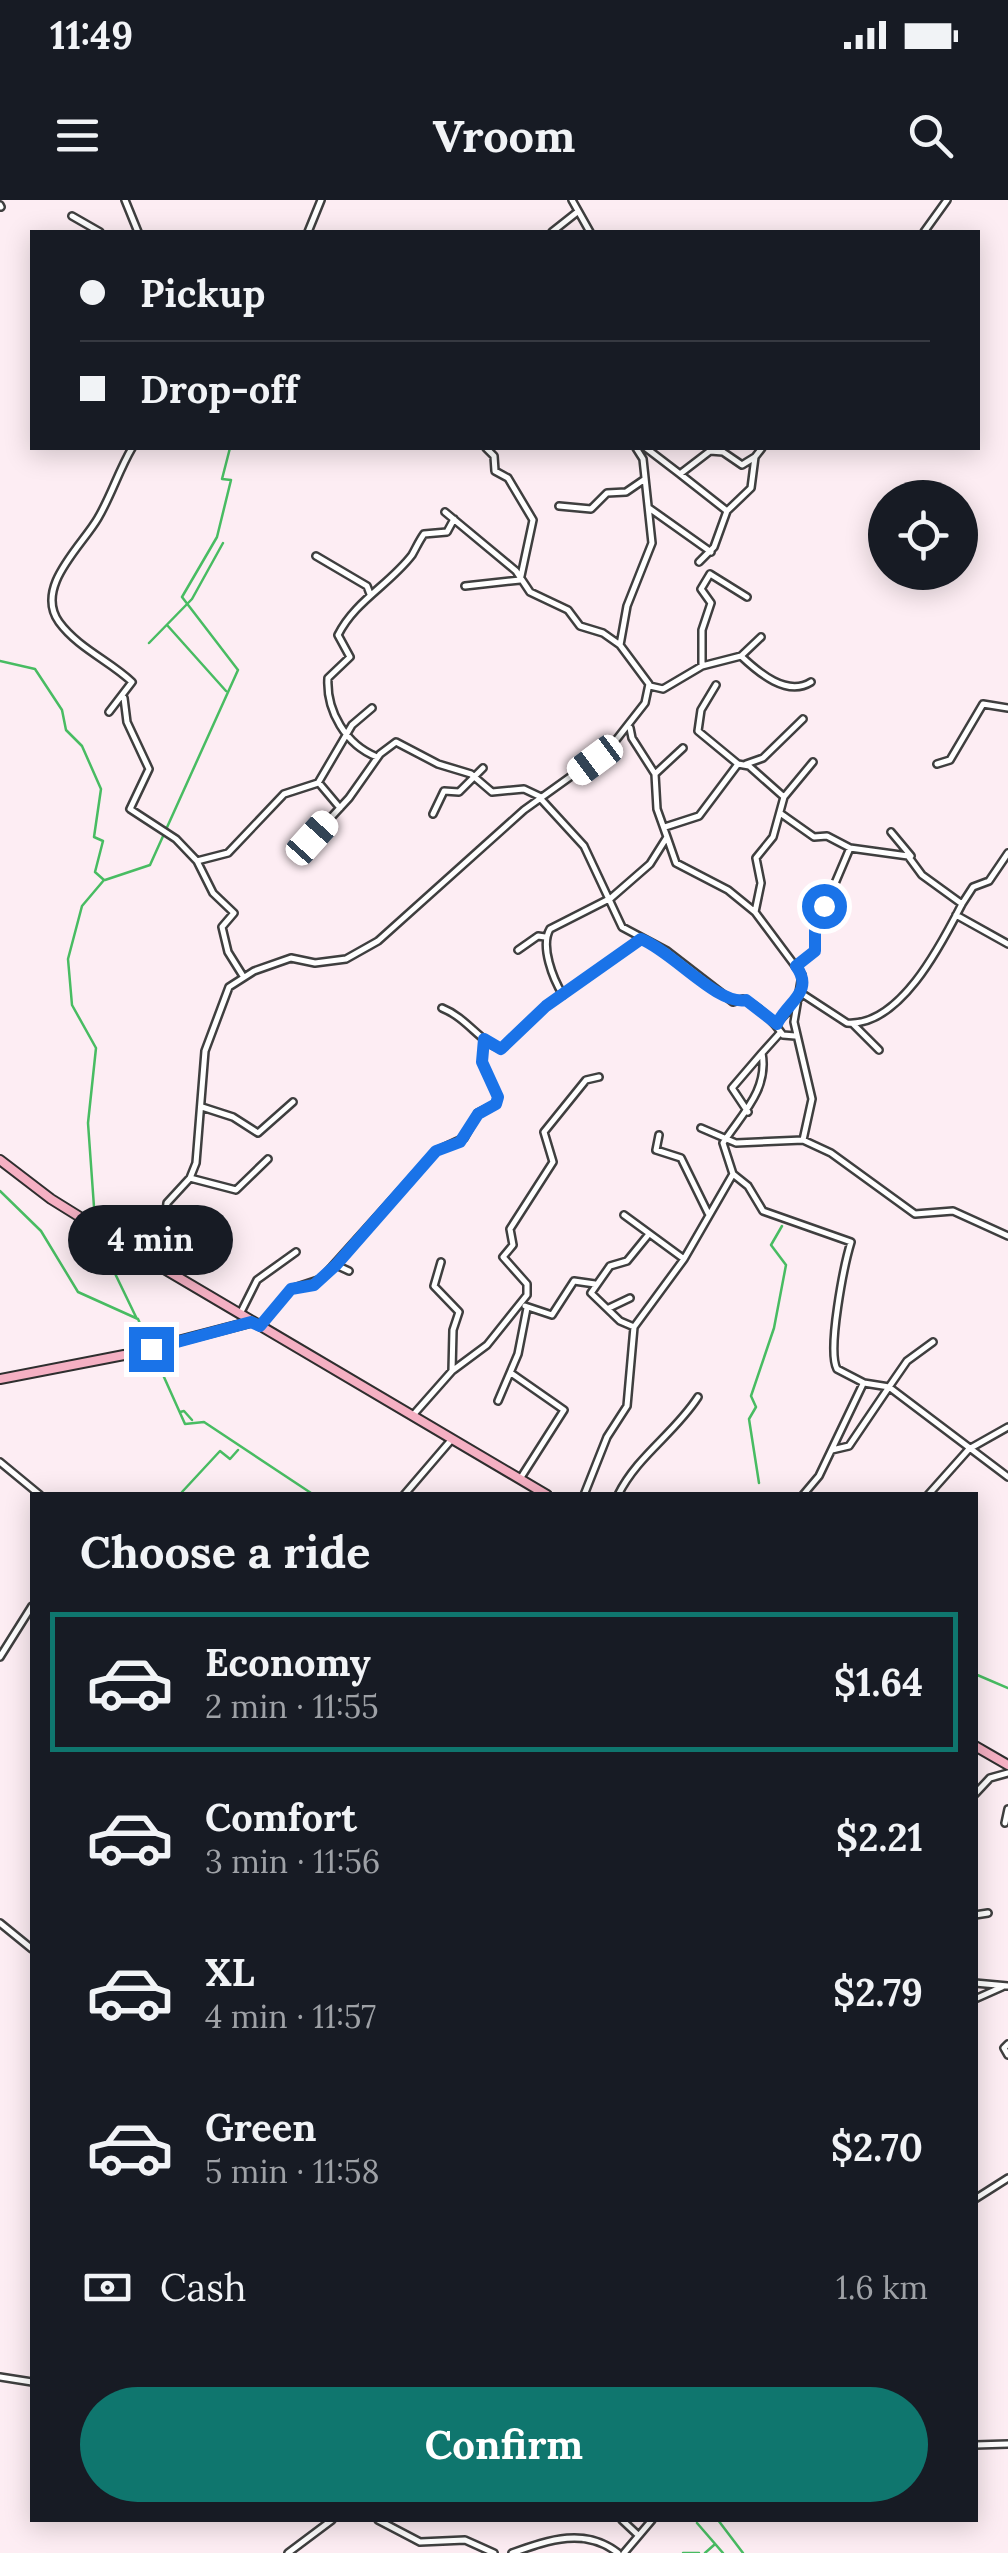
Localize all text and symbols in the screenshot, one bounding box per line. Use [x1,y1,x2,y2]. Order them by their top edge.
text: 11:49 [50,11,133,59]
text: Vroom [433,107,575,164]
icon: menu [50,108,105,163]
icon: search [903,108,958,163]
text: Pickup [140,269,265,317]
text: Drop-off [140,365,298,413]
map controls [868,480,978,590]
button: locate [868,480,978,590]
car [562,730,628,790]
car [281,806,343,870]
route start [802,884,847,929]
callout: 4 min [68,1204,234,1274]
text: 4 min [107,1219,194,1260]
route end [129,1327,174,1372]
text: Choose a ride [80,1523,370,1580]
icon: car [85,1637,175,1727]
text: Economy [205,1638,371,1686]
text: $1.64 [834,1658,923,1706]
text: 2 min · 11:55 [205,1686,379,1727]
icon: car [85,1792,175,1882]
text: Comfort [205,1793,357,1841]
text: $2.21 [836,1813,923,1861]
text: 3 min · 11:56 [205,1841,380,1882]
icon: car [85,1947,175,2037]
text: XL [205,1948,255,1996]
text: $2.79 [833,1968,923,2016]
text: 4 min · 11:57 [205,1996,376,2037]
icon: car [85,2102,175,2192]
text: Green [205,2103,317,2151]
text: $2.70 [831,2123,923,2171]
text: 5 min · 11:58 [205,2151,379,2192]
icon: cash [80,2260,135,2315]
text: Cash [160,2263,247,2311]
text: 1.6 km [836,2267,928,2308]
button: Confirm [80,2387,928,2502]

